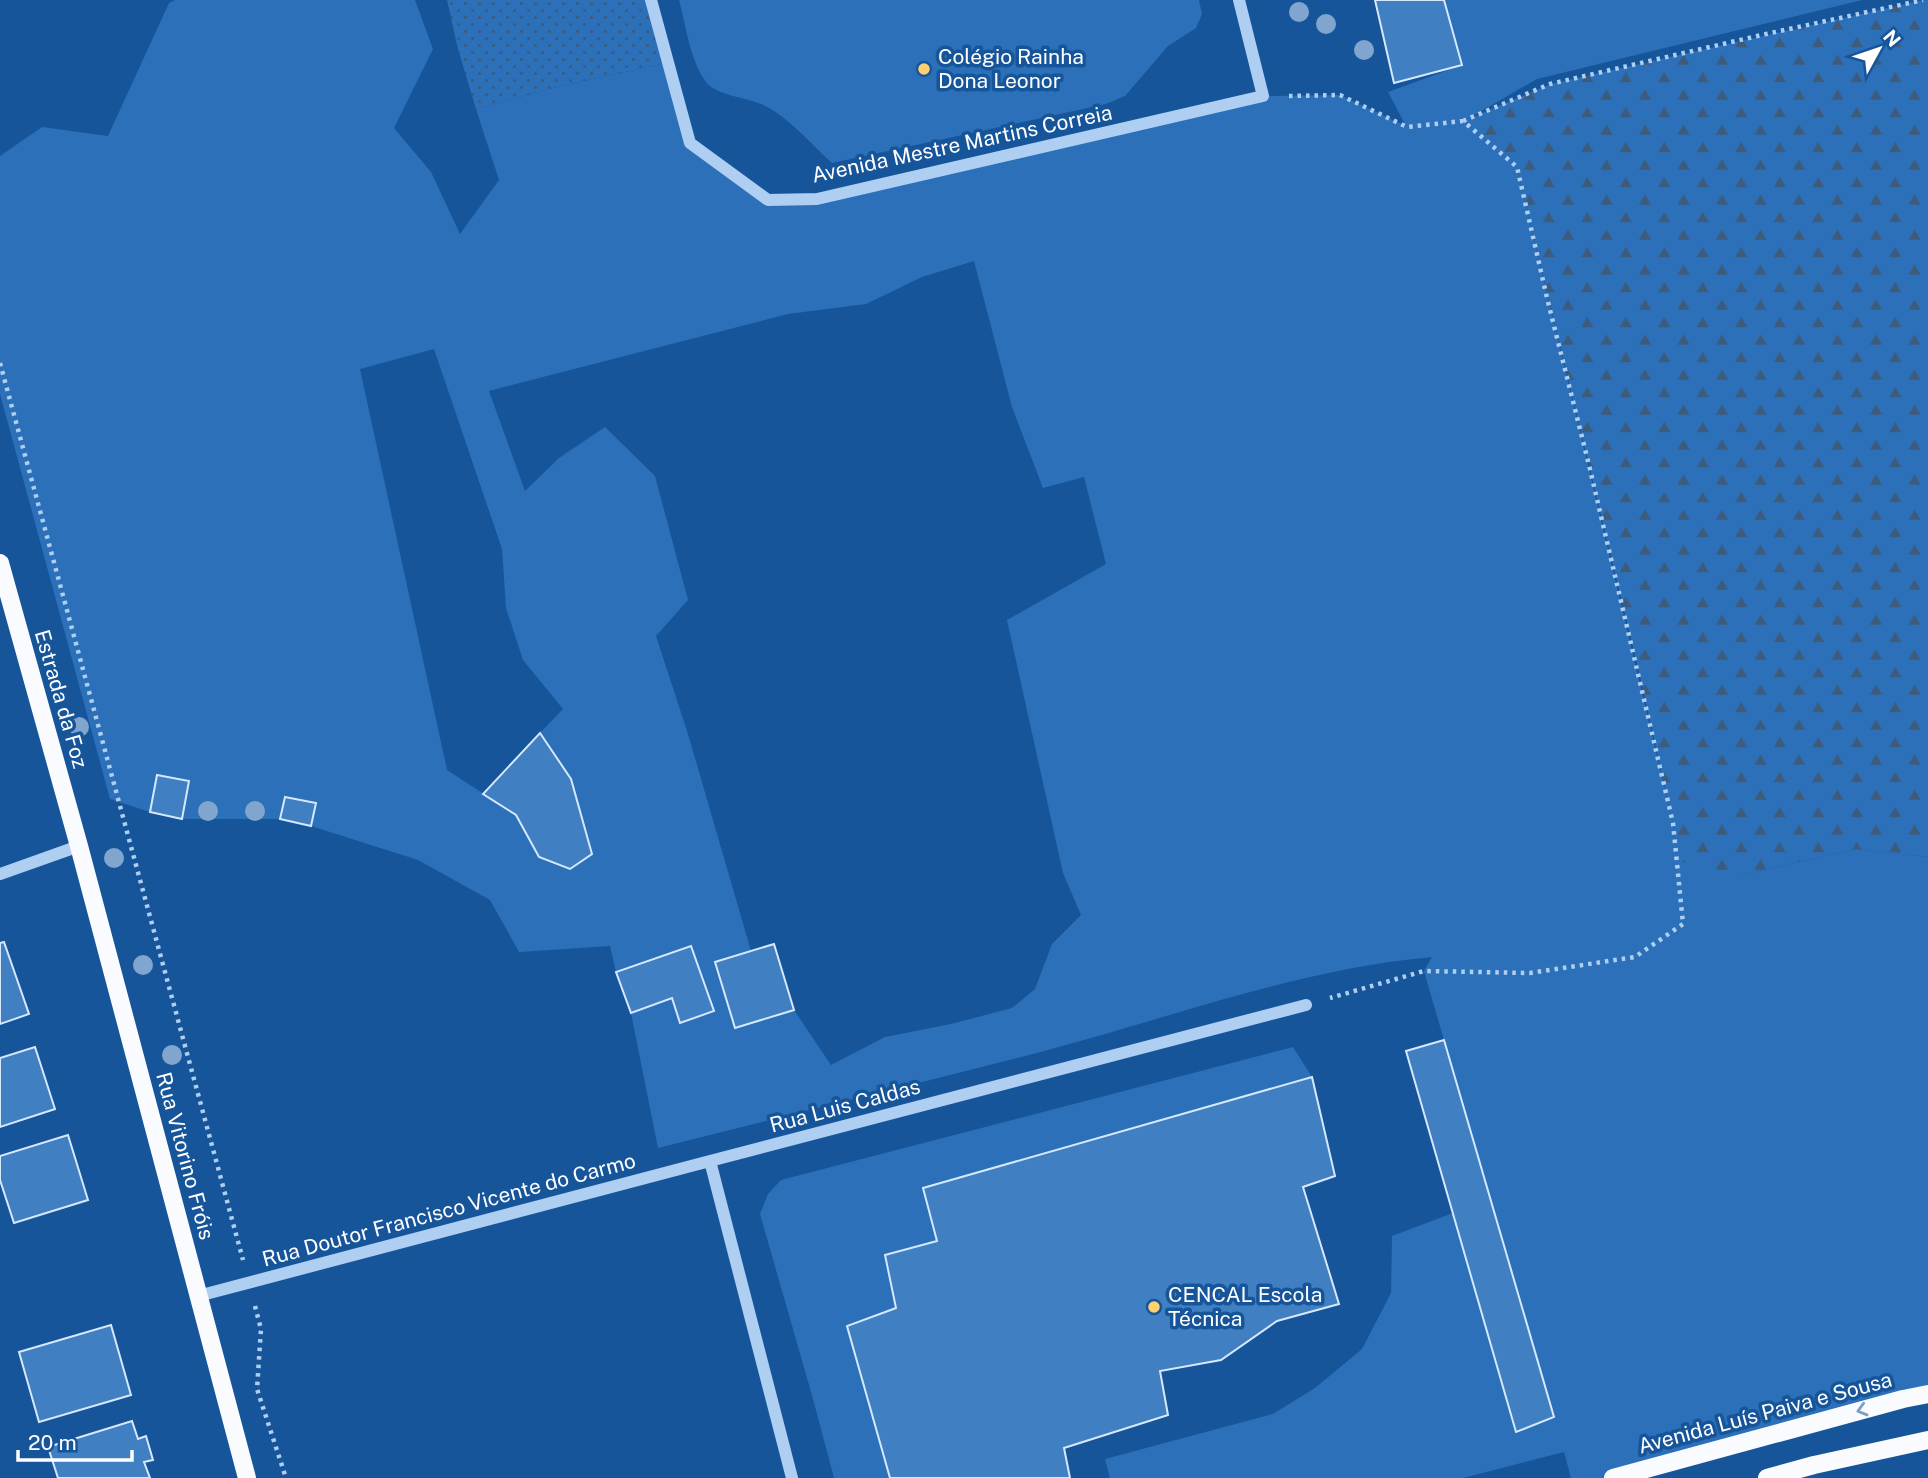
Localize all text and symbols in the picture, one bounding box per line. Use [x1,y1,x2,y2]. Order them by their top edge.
north arrow [1844,14,1914,84]
text: N [1879,25,1905,51]
place label: Colégio Rainha Dona Leonor [938,44,1084,93]
marker: Colégio Rainha Dona Leonor [916,61,932,77]
street label: Avenida Mestre Martins Correia [809,99,1114,188]
street label: Estrada da Foz [30,627,93,771]
street label: Rua Vitorino Fróis [151,1069,220,1242]
street label: Rua Luis Caldas [767,1073,923,1138]
street label: Rua Doutor Francisco Vicente do Carmo [259,1148,638,1272]
place label: CENCAL Escola Técnica [1168,1282,1322,1331]
marker: CENCAL Escola Técnica [1146,1299,1162,1315]
street label: Avenida Luís Paiva e Sousa [1635,1367,1895,1458]
one-way arrow [1856,1402,1868,1416]
scale bar [18,1418,131,1462]
text: 20 m [28,1430,77,1455]

